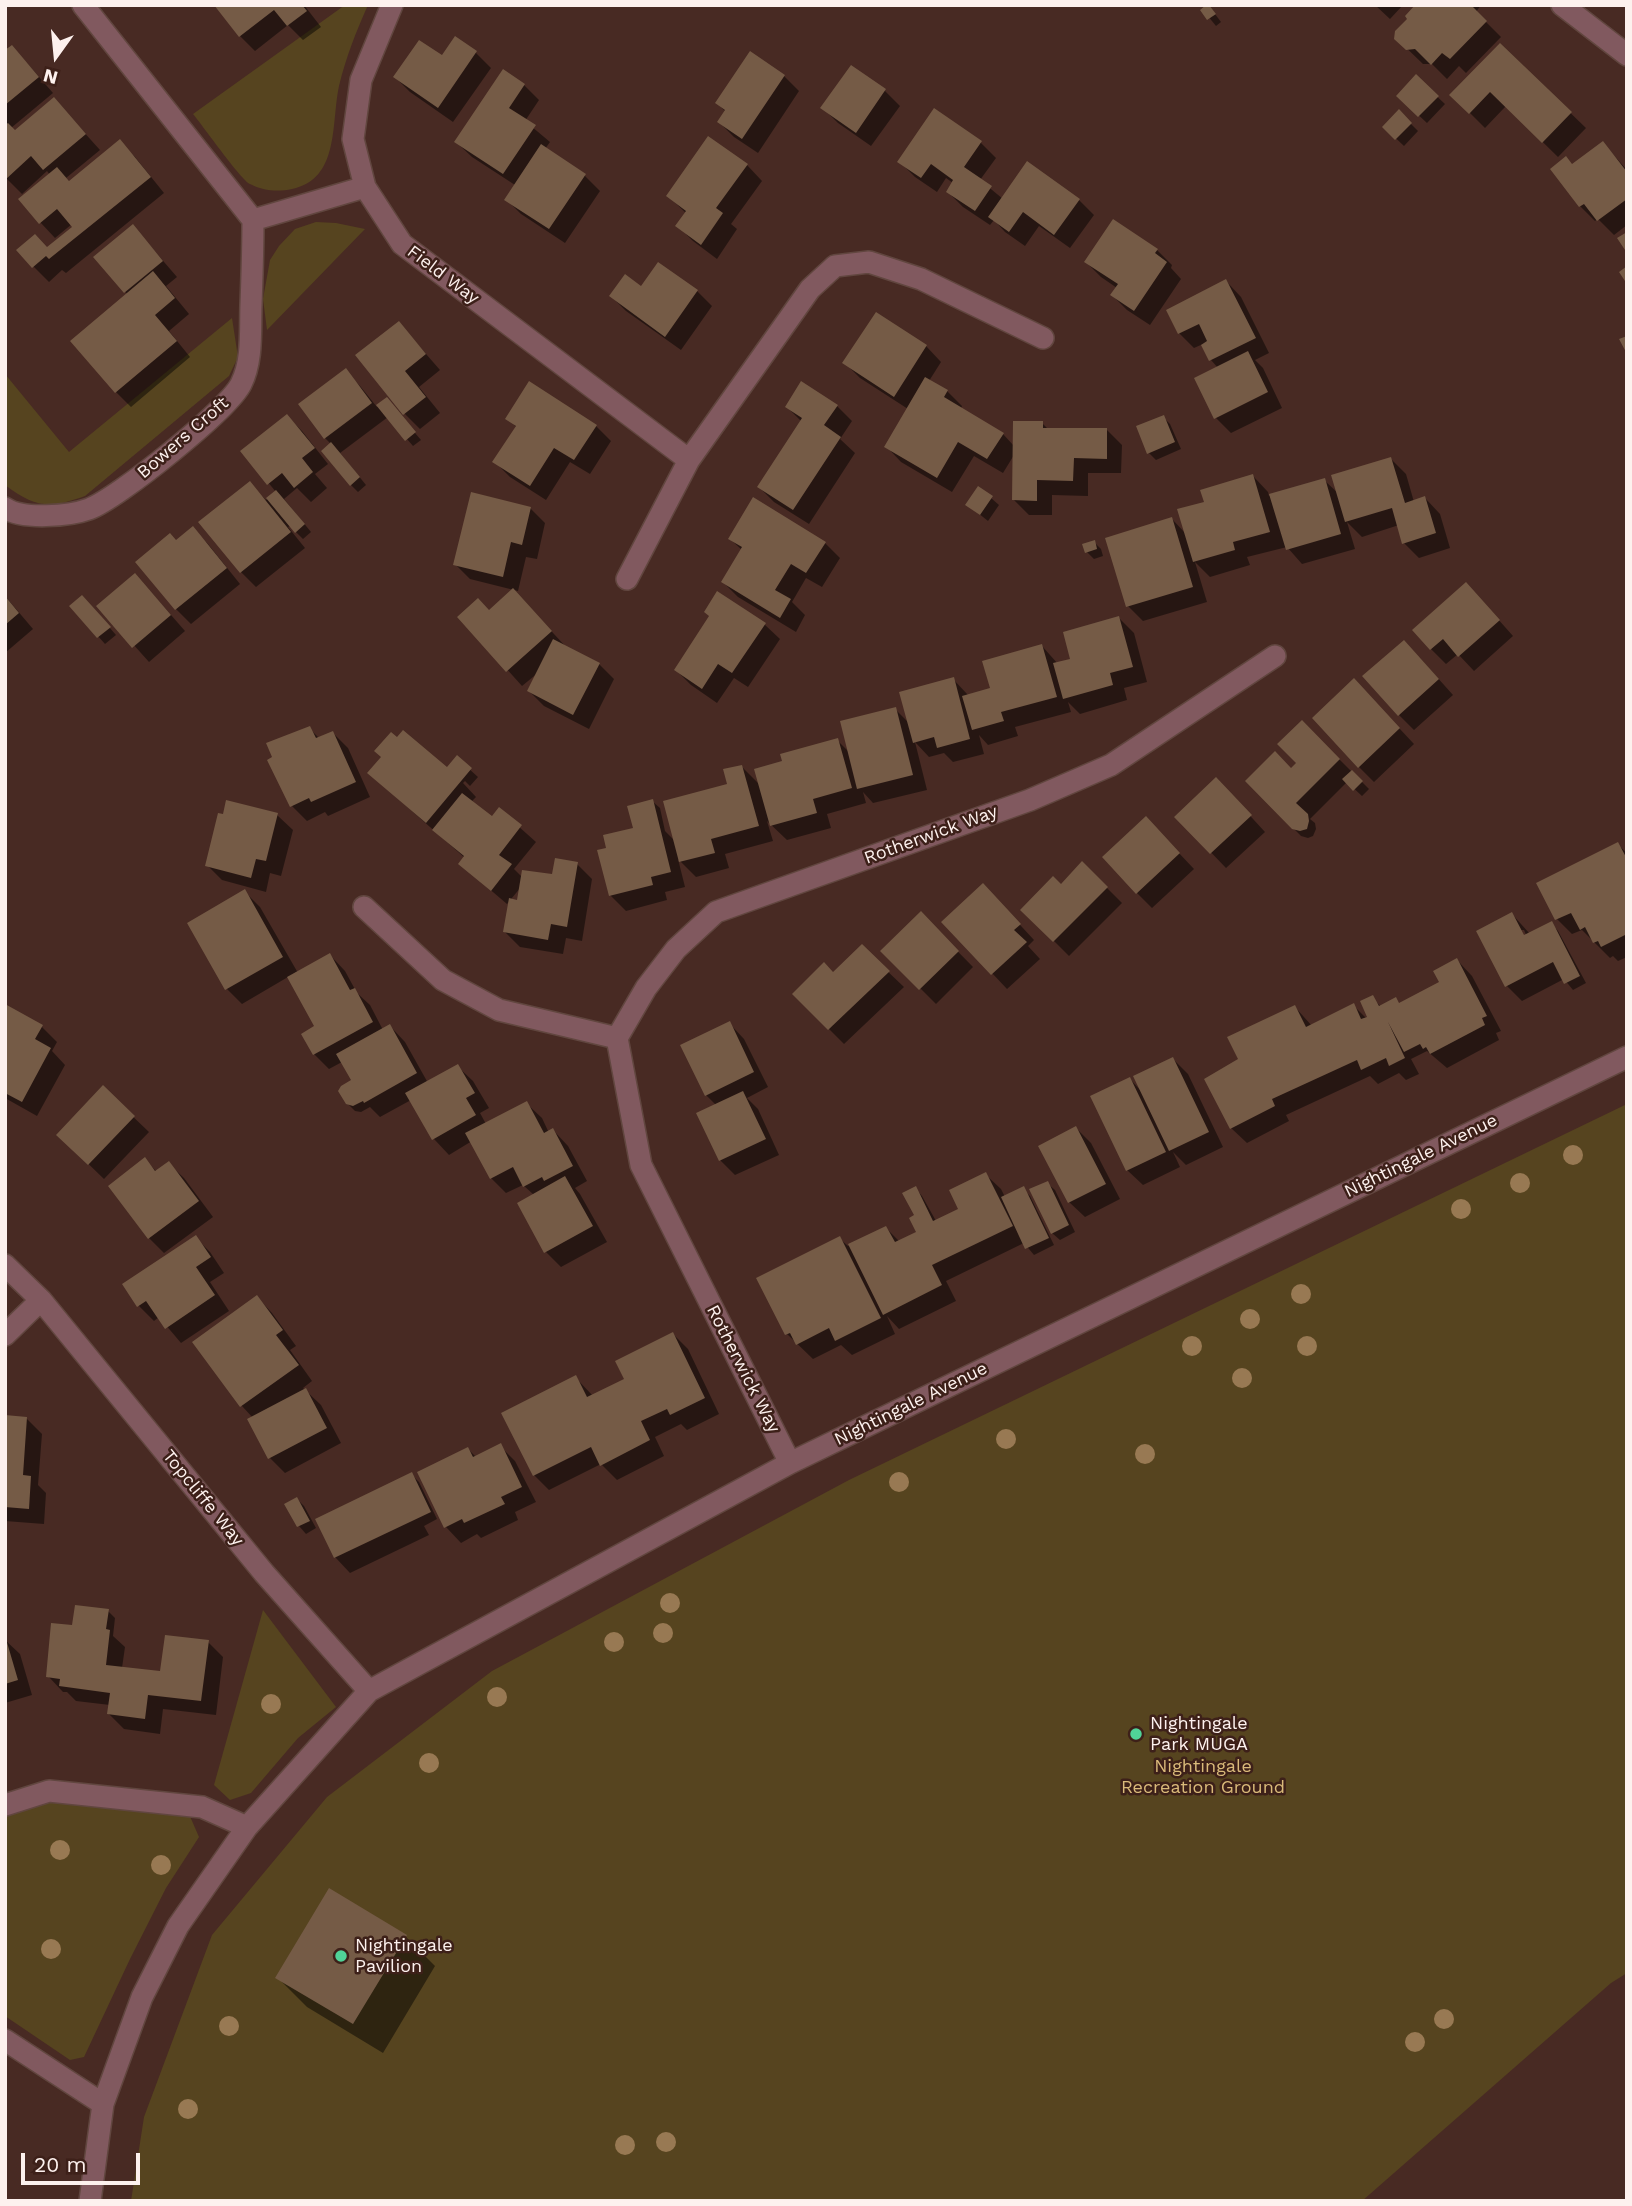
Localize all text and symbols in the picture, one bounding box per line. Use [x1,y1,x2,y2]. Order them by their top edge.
north arrow [21,21,91,91]
text: N [41,64,60,90]
street label: Field Way [403,241,483,309]
street label: Bowers Croft [133,393,233,483]
street label: Rotherwick Way [861,801,1001,869]
street label: Nightingale Avenue [1341,1110,1501,1202]
street label: Rotherwick Way [701,1302,785,1436]
street label: Nightingale Avenue [831,1358,991,1450]
street label: Topcliffe Way [158,1446,248,1550]
place label: Nightingale Park MUGA [1150,1713,1248,1756]
marker: Nightingale Park MUGA [1128,1726,1144,1742]
park label: Nightingale Recreation Ground [1121,1756,1285,1798]
place label: Nightingale Pavilion [355,1935,453,1978]
marker: Nightingale Pavilion [333,1948,349,1964]
scale bar [24,2140,144,2184]
text: 20 m [34,2152,86,2177]

